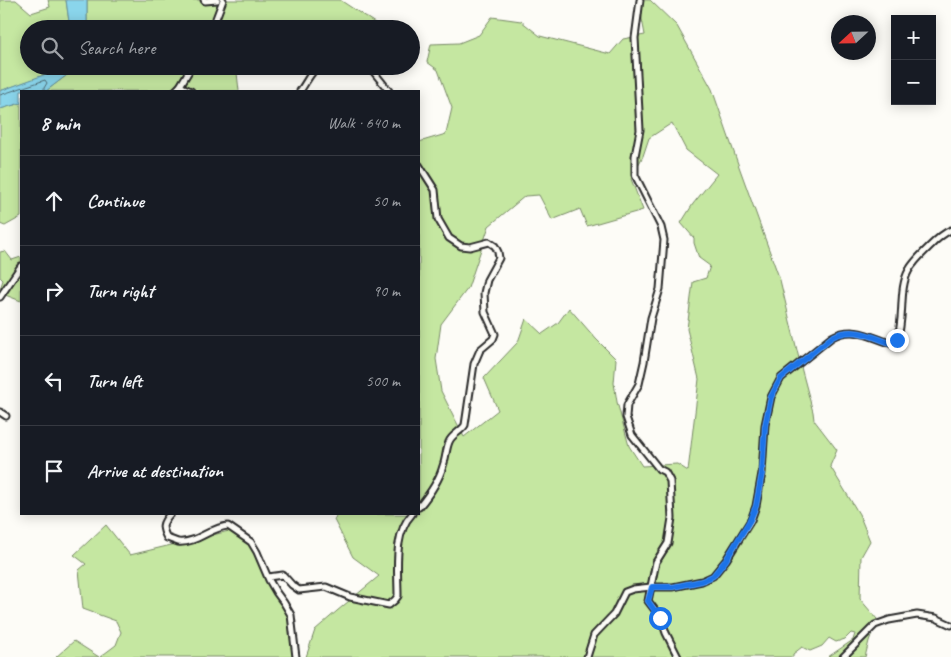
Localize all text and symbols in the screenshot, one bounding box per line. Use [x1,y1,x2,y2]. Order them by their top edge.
north arrow [831,15,876,60]
map controls [891,15,936,105]
button: + [891,15,936,60]
search box [20,20,420,75]
icon: search [38,34,66,62]
text: Search here [78,36,155,60]
button: − [891,60,936,105]
text: 8 min [40,110,80,136]
text: Walk · 640 m [328,113,400,133]
icon: ahead [40,187,68,215]
text: Continue [87,189,144,213]
text: 50 m [373,191,400,211]
icon: right [40,277,68,305]
text: Turn right [87,279,154,303]
text: 90 m [373,281,400,301]
route end [886,329,909,352]
icon: left [40,367,68,395]
text: Turn left [87,369,142,393]
text: 500 m [366,371,400,391]
icon: arrive [40,457,68,485]
text: Arrive at destination [87,459,223,483]
route start [649,607,672,630]

